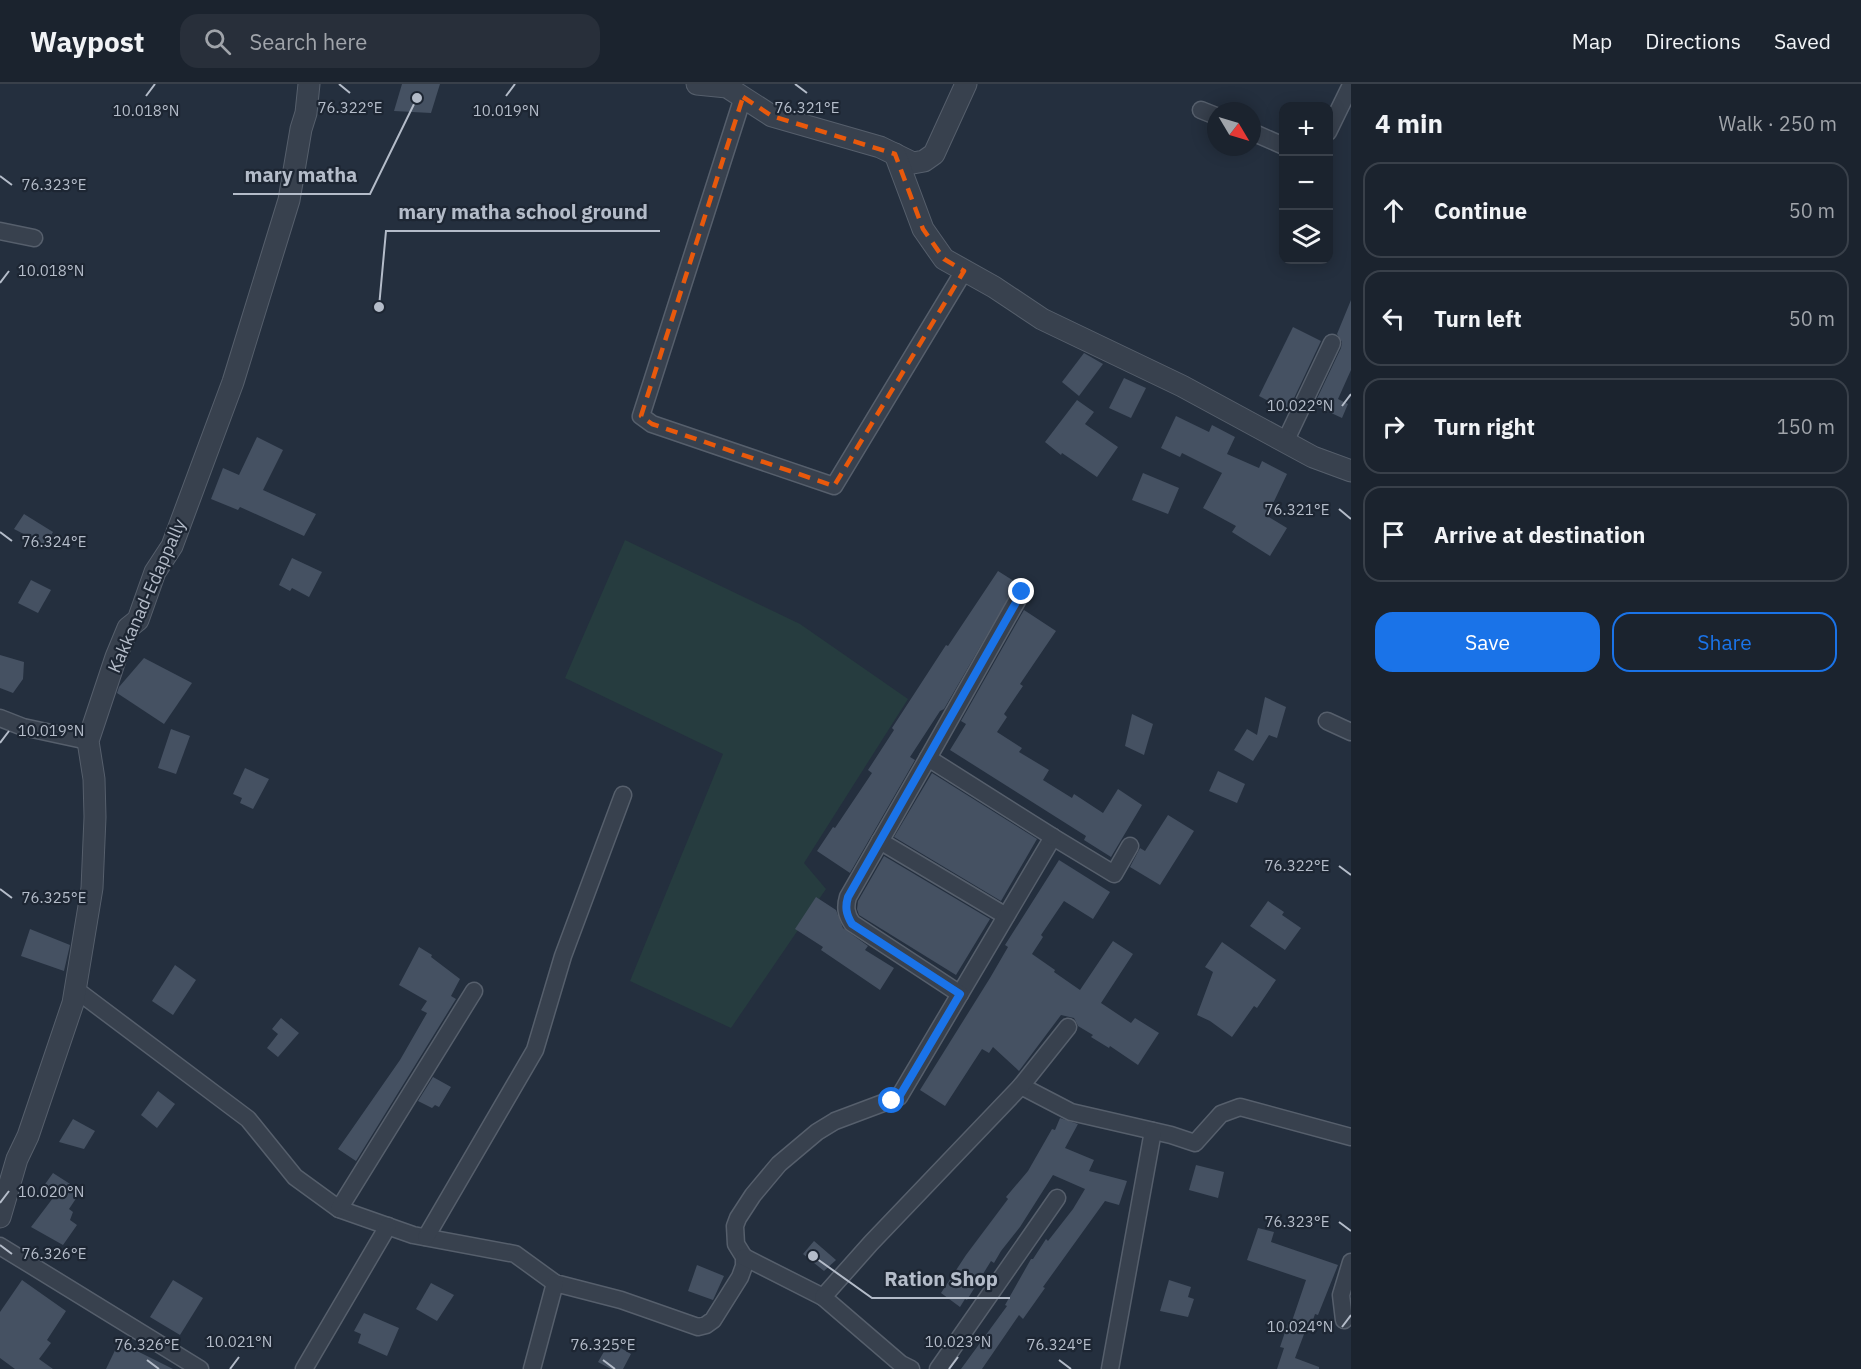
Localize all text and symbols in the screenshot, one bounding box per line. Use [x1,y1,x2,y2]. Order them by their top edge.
search box [180,14,600,68]
text: Waypost [30,23,144,60]
icon: search [201,25,234,58]
text: Search here [249,27,367,56]
text: Map [1572,27,1612,55]
text: Directions [1645,27,1741,55]
text: Saved [1774,27,1831,55]
text: 76.322°E [318,98,382,117]
text: 76.321°E [775,98,839,117]
text: 10.018°N [113,101,179,120]
text: 10.019°N [473,101,539,120]
north arrow [1207,102,1261,156]
map controls [1279,102,1333,264]
button: + [1279,102,1333,156]
text: 4 min [1375,106,1443,140]
text: Walk · 250 m [1719,110,1837,137]
callout: mary matha [233,156,370,194]
button: − [1279,156,1333,210]
text: mary matha [245,161,357,188]
text: 76.323°E [22,175,86,194]
callout: mary matha school ground [386,193,660,231]
icon: ahead [1377,194,1410,227]
text: Continue [1434,196,1527,225]
text: 50 m [1789,197,1835,224]
text: mary matha school ground [398,198,648,225]
button: layers [1279,210,1333,264]
text: 10.018°N [18,261,84,280]
icon: left [1377,302,1410,335]
text: Turn left [1434,304,1522,333]
text: 50 m [1789,305,1835,332]
text: 10.022°N [1267,396,1333,415]
icon: right [1377,410,1410,443]
text: Turn right [1434,412,1535,441]
text: 150 m [1777,413,1835,440]
text: 76.321°E [1265,500,1329,519]
street label: Kakkanad-Edappally [102,515,191,676]
icon: arrive [1377,518,1410,551]
text: Arrive at destination [1434,520,1645,549]
text: 76.324°E [22,532,86,551]
route end [1008,578,1034,604]
button: Save [1375,612,1600,672]
button: Share [1612,612,1837,672]
text: 10.019°N [18,721,84,740]
text: 76.322°E [1265,856,1329,875]
text: 76.325°E [22,888,86,907]
route start [878,1087,904,1113]
text: 10.020°N [18,1182,84,1201]
text: 76.323°E [1265,1212,1329,1231]
text: 76.326°E [22,1244,86,1263]
callout: Ration Shop [872,1260,1010,1298]
text: Ration Shop [884,1265,998,1292]
text: 10.024°N [1267,1317,1333,1336]
text: 10.021°N [206,1332,272,1351]
text: 10.023°N [925,1332,991,1351]
text: 76.326°E [115,1335,179,1354]
text: 76.325°E [571,1335,635,1354]
text: 76.324°E [1027,1335,1091,1354]

